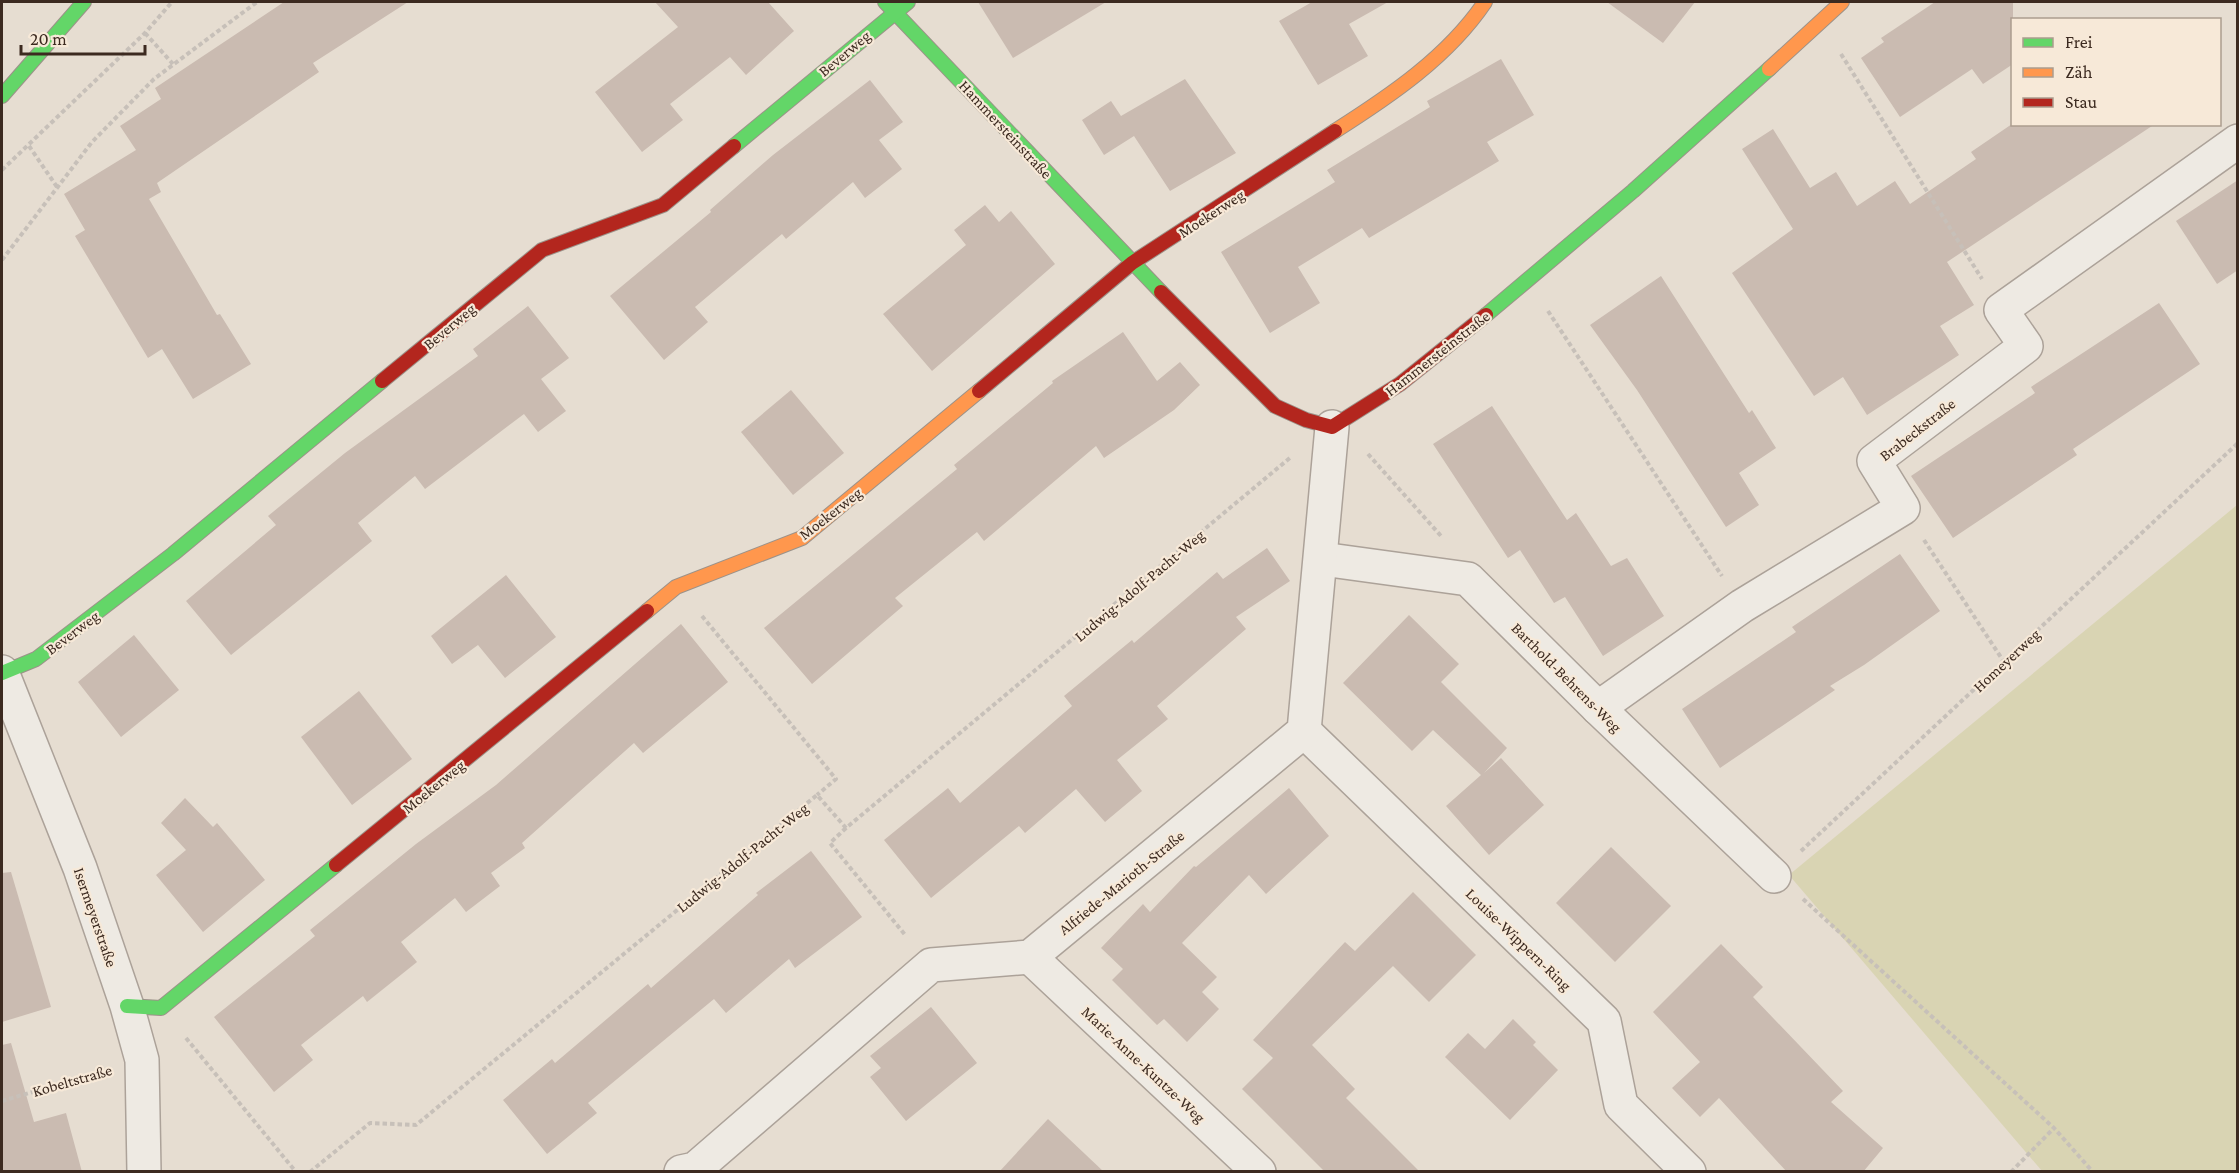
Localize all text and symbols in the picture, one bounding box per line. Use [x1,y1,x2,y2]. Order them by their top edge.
scale bar [21,18,146,56]
legend [2011,18,2221,126]
street label: Beverweg [815,27,874,81]
text: 20 m [30,29,67,49]
text: Frei [2065,32,2093,52]
text: Zäh [2065,62,2093,82]
street label: Hammersteinstraße [956,77,1055,182]
text: Stau [2065,92,2098,112]
street label: Moekerweg [1175,186,1248,242]
street label: Beverweg [420,300,479,354]
street label: Hammersteinstraße [1382,307,1493,399]
street label: Brabeckstraße [1876,395,1958,464]
street label: Moekerweg [796,483,866,544]
street label: Ludwig-Adolf-Pacht-Weg [1071,526,1209,645]
street label: Beverweg [42,607,103,659]
street label: Barthold-Behrens-Weg [1508,619,1625,737]
street label: Homeyerweg [1970,625,2044,696]
street label: Moekerweg [399,756,469,817]
street label: Ludwig-Adolf-Pacht-Weg [673,799,812,916]
street label: Alfriede-Marioth-Straße [1055,827,1187,938]
street label: Isermeyerstraße [70,865,120,969]
street label: Louise-Wippern-Ring [1462,885,1575,995]
street label: Marie-Anne-Kuntze-Weg [1078,1003,1209,1127]
street label: Kobeltstraße [30,1061,114,1100]

